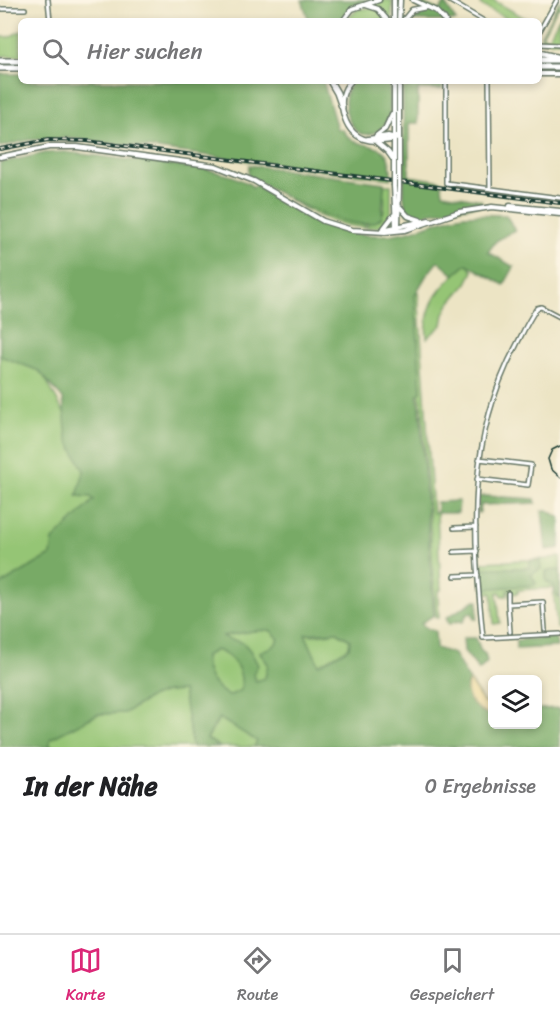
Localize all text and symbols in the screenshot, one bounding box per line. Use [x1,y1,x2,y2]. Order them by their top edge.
search box [18,18,542,84]
text: Hier suchen [87,32,202,71]
icon: search [39,35,72,68]
map controls [488,675,542,729]
button: layers [488,675,542,729]
text: In der Nähe [24,763,158,809]
text: 0 Ergebnisse [424,769,536,804]
tab: Karte [66,944,105,1009]
tab: Route [237,944,278,1009]
tab: Gespeichert [410,944,494,1009]

